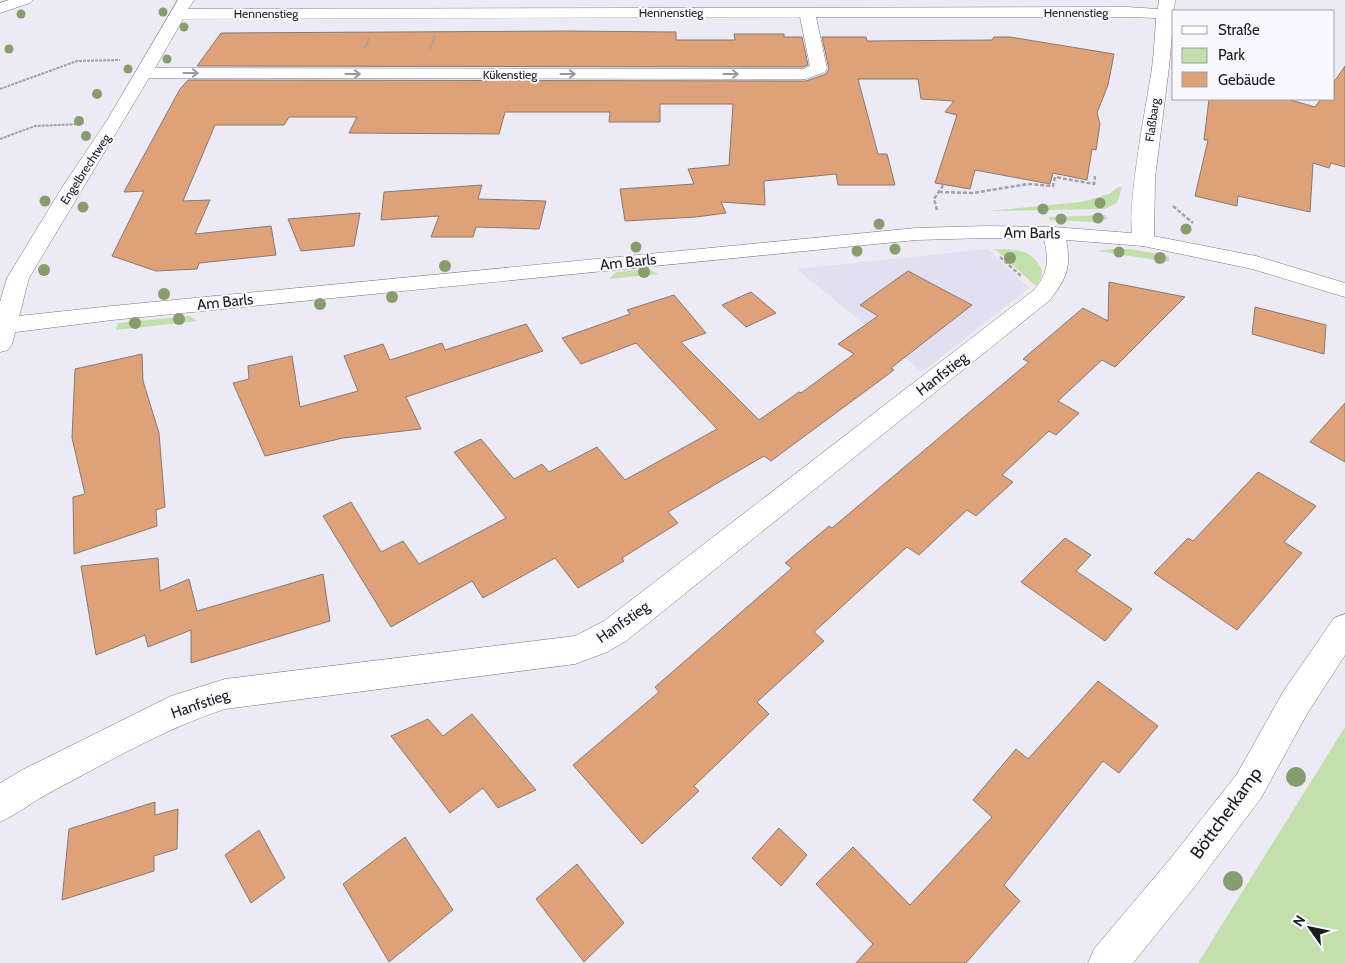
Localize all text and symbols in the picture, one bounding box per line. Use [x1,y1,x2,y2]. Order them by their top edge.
street label: Hennenstieg [639,5,704,20]
street label: Hennenstieg [1044,5,1109,20]
street label: Hennenstieg [234,6,299,21]
legend [1172,10,1335,100]
text: Straße [1218,21,1260,39]
text: Park [1218,46,1245,64]
street label: Kükenstieg [483,67,538,82]
one-way arrow [183,69,199,78]
one-way arrow [345,69,361,79]
one-way arrow [560,69,576,79]
one-way arrow [722,69,739,79]
text: Gebäude [1218,71,1275,89]
street label: Flaßbarg [1142,96,1163,143]
street label: Engelbrechtweg [57,130,114,207]
street label: Am Barls [1004,224,1060,242]
street label: Am Barls [599,250,657,274]
street label: Am Barls [196,290,254,314]
street label: Hanfstieg [913,348,972,400]
street label: Hanfstieg [593,597,653,647]
street label: Hanfstieg [168,685,232,722]
street label: Böttcherkamp [1185,763,1267,863]
north arrow [1285,903,1335,953]
text: N [1289,912,1309,930]

